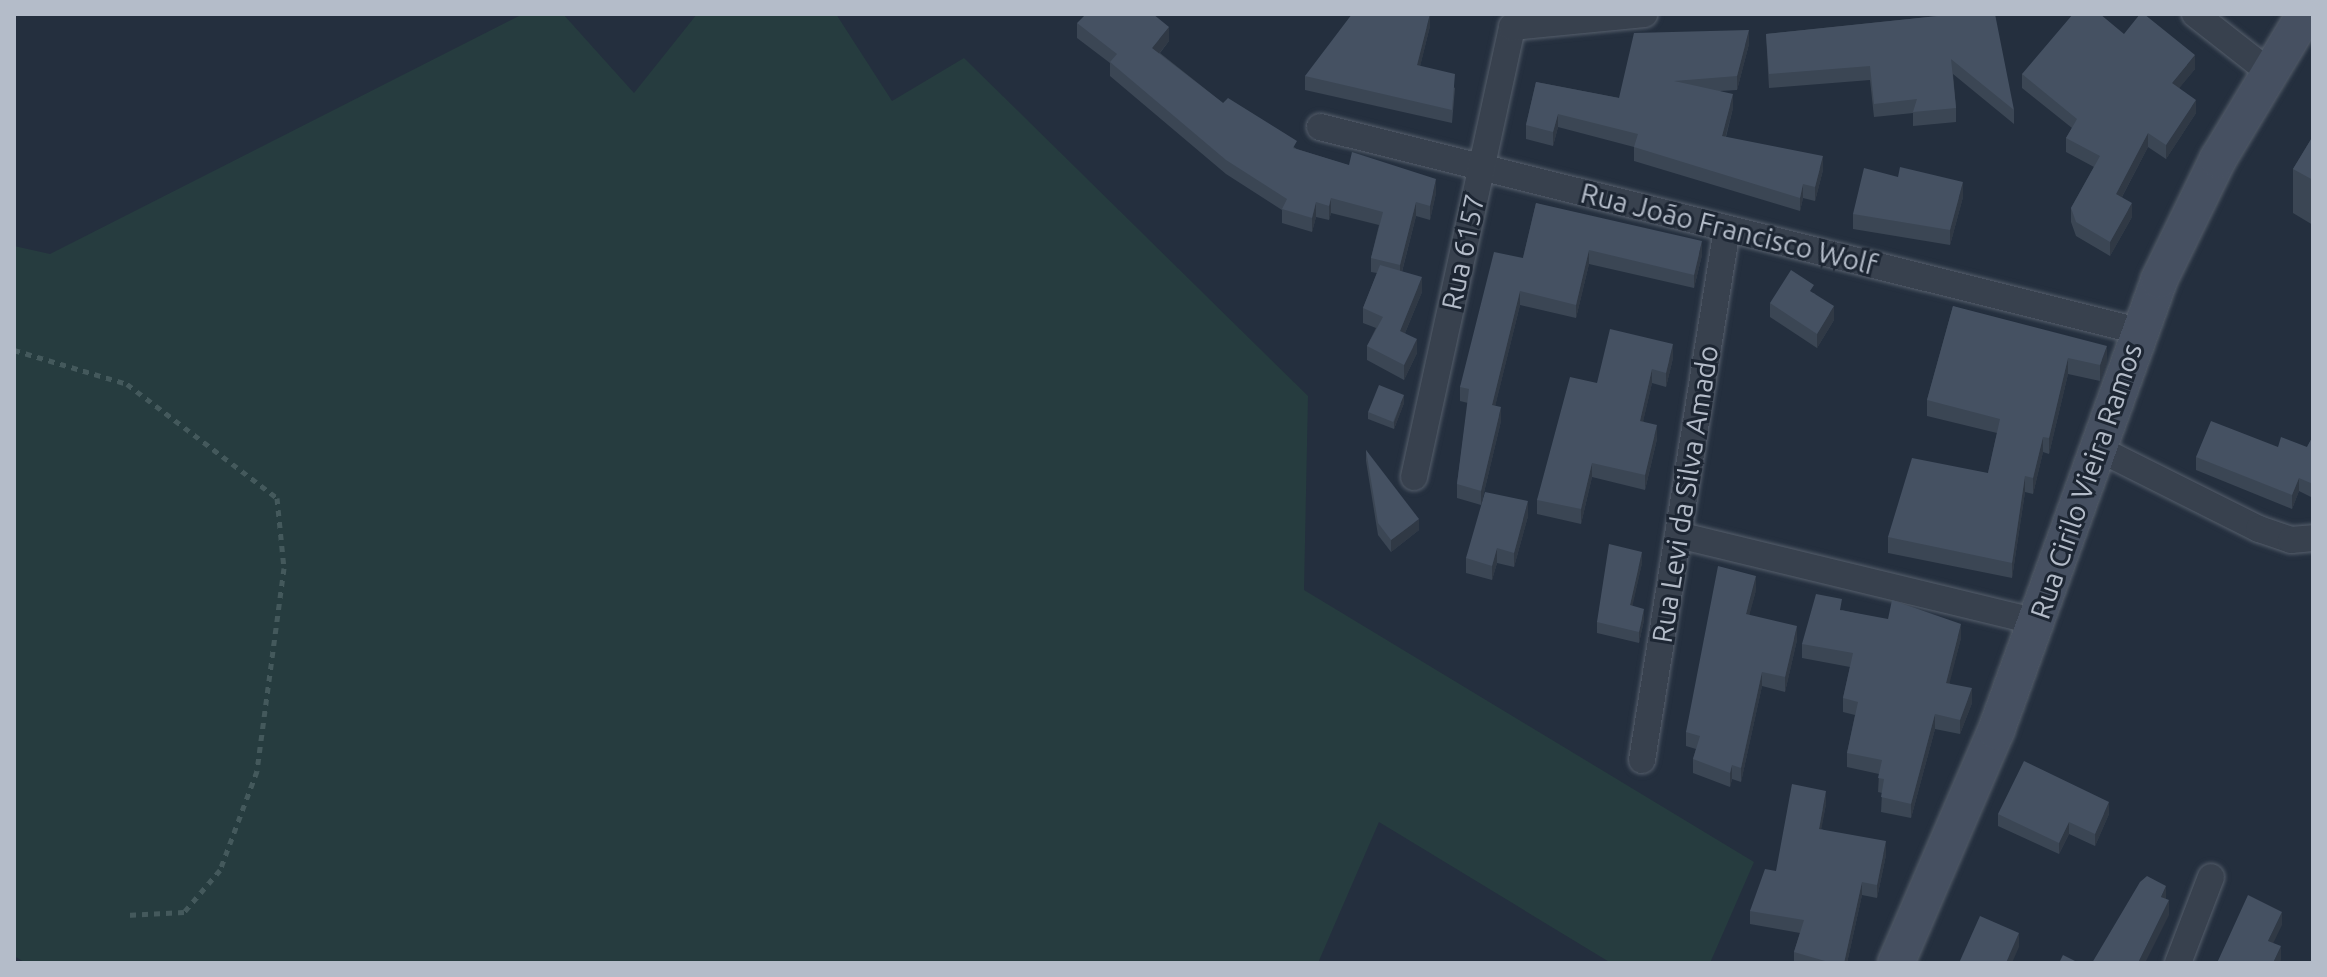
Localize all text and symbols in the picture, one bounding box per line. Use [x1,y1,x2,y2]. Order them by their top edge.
street label: Rua João Francisco Wolf [1577,176,1881,282]
street label: Rua 6157 [1434,191,1492,313]
street label: Rua Cirilo Vieira Ramos [2023,339,2149,623]
street label: Rua Levi da Silva Amado [1645,343,1725,645]

